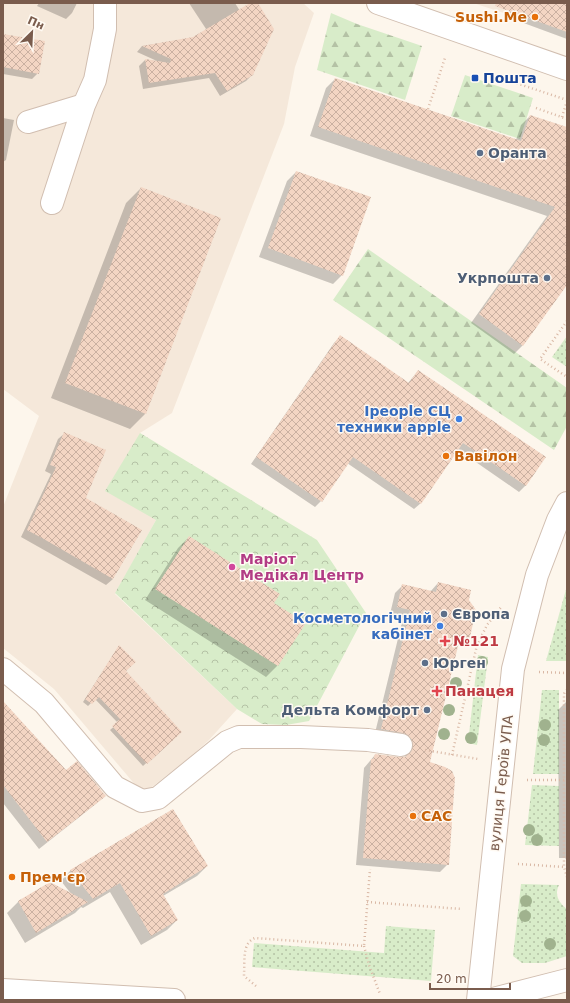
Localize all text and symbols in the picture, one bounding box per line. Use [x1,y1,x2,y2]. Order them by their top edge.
place label: Sushi.Me [455,9,527,25]
north arrow [12,12,52,52]
marker: Sushi.Me [530,12,540,22]
text: Пн [26,14,46,33]
place label: Пошта [483,70,537,86]
marker: Пошта [470,73,480,83]
place label: Оранта [488,145,547,161]
marker: Оранта [475,148,485,158]
place label: Укрпошта [457,270,539,286]
marker: Укрпошта [542,273,552,283]
place label: Ipeople СЦ техники apple [337,403,451,435]
marker: Ipeople СЦ техники apple [454,414,464,424]
place label: Вавілон [454,448,517,464]
marker: Вавілон [441,451,451,461]
place label: Маріот Медікал Центр [240,551,364,583]
marker: Маріот Медікал Центр [227,562,237,572]
place label: Європа [452,606,510,622]
marker: Європа [439,609,449,619]
place label: Косметологічний кабінет [293,610,433,642]
marker: Косметологічний кабінет [435,621,445,631]
place label: №121 [453,633,499,649]
marker: №121 [440,636,450,646]
place label: Юрген [433,655,486,671]
marker: Юрген [420,658,430,668]
place label: Панацея [445,683,514,699]
marker: Панацея [432,686,442,696]
place label: Дельта Комфорт [281,702,420,718]
marker: Дельта Комфорт [422,705,432,715]
street label: вулиця Героїв УПА [486,714,516,852]
place label: САС [421,808,452,824]
marker: САС [408,811,418,821]
place label: Прем'єр [20,869,85,885]
marker: Прем'єр [7,872,17,882]
scale bar [430,965,510,991]
text: 20 m [436,972,467,986]

